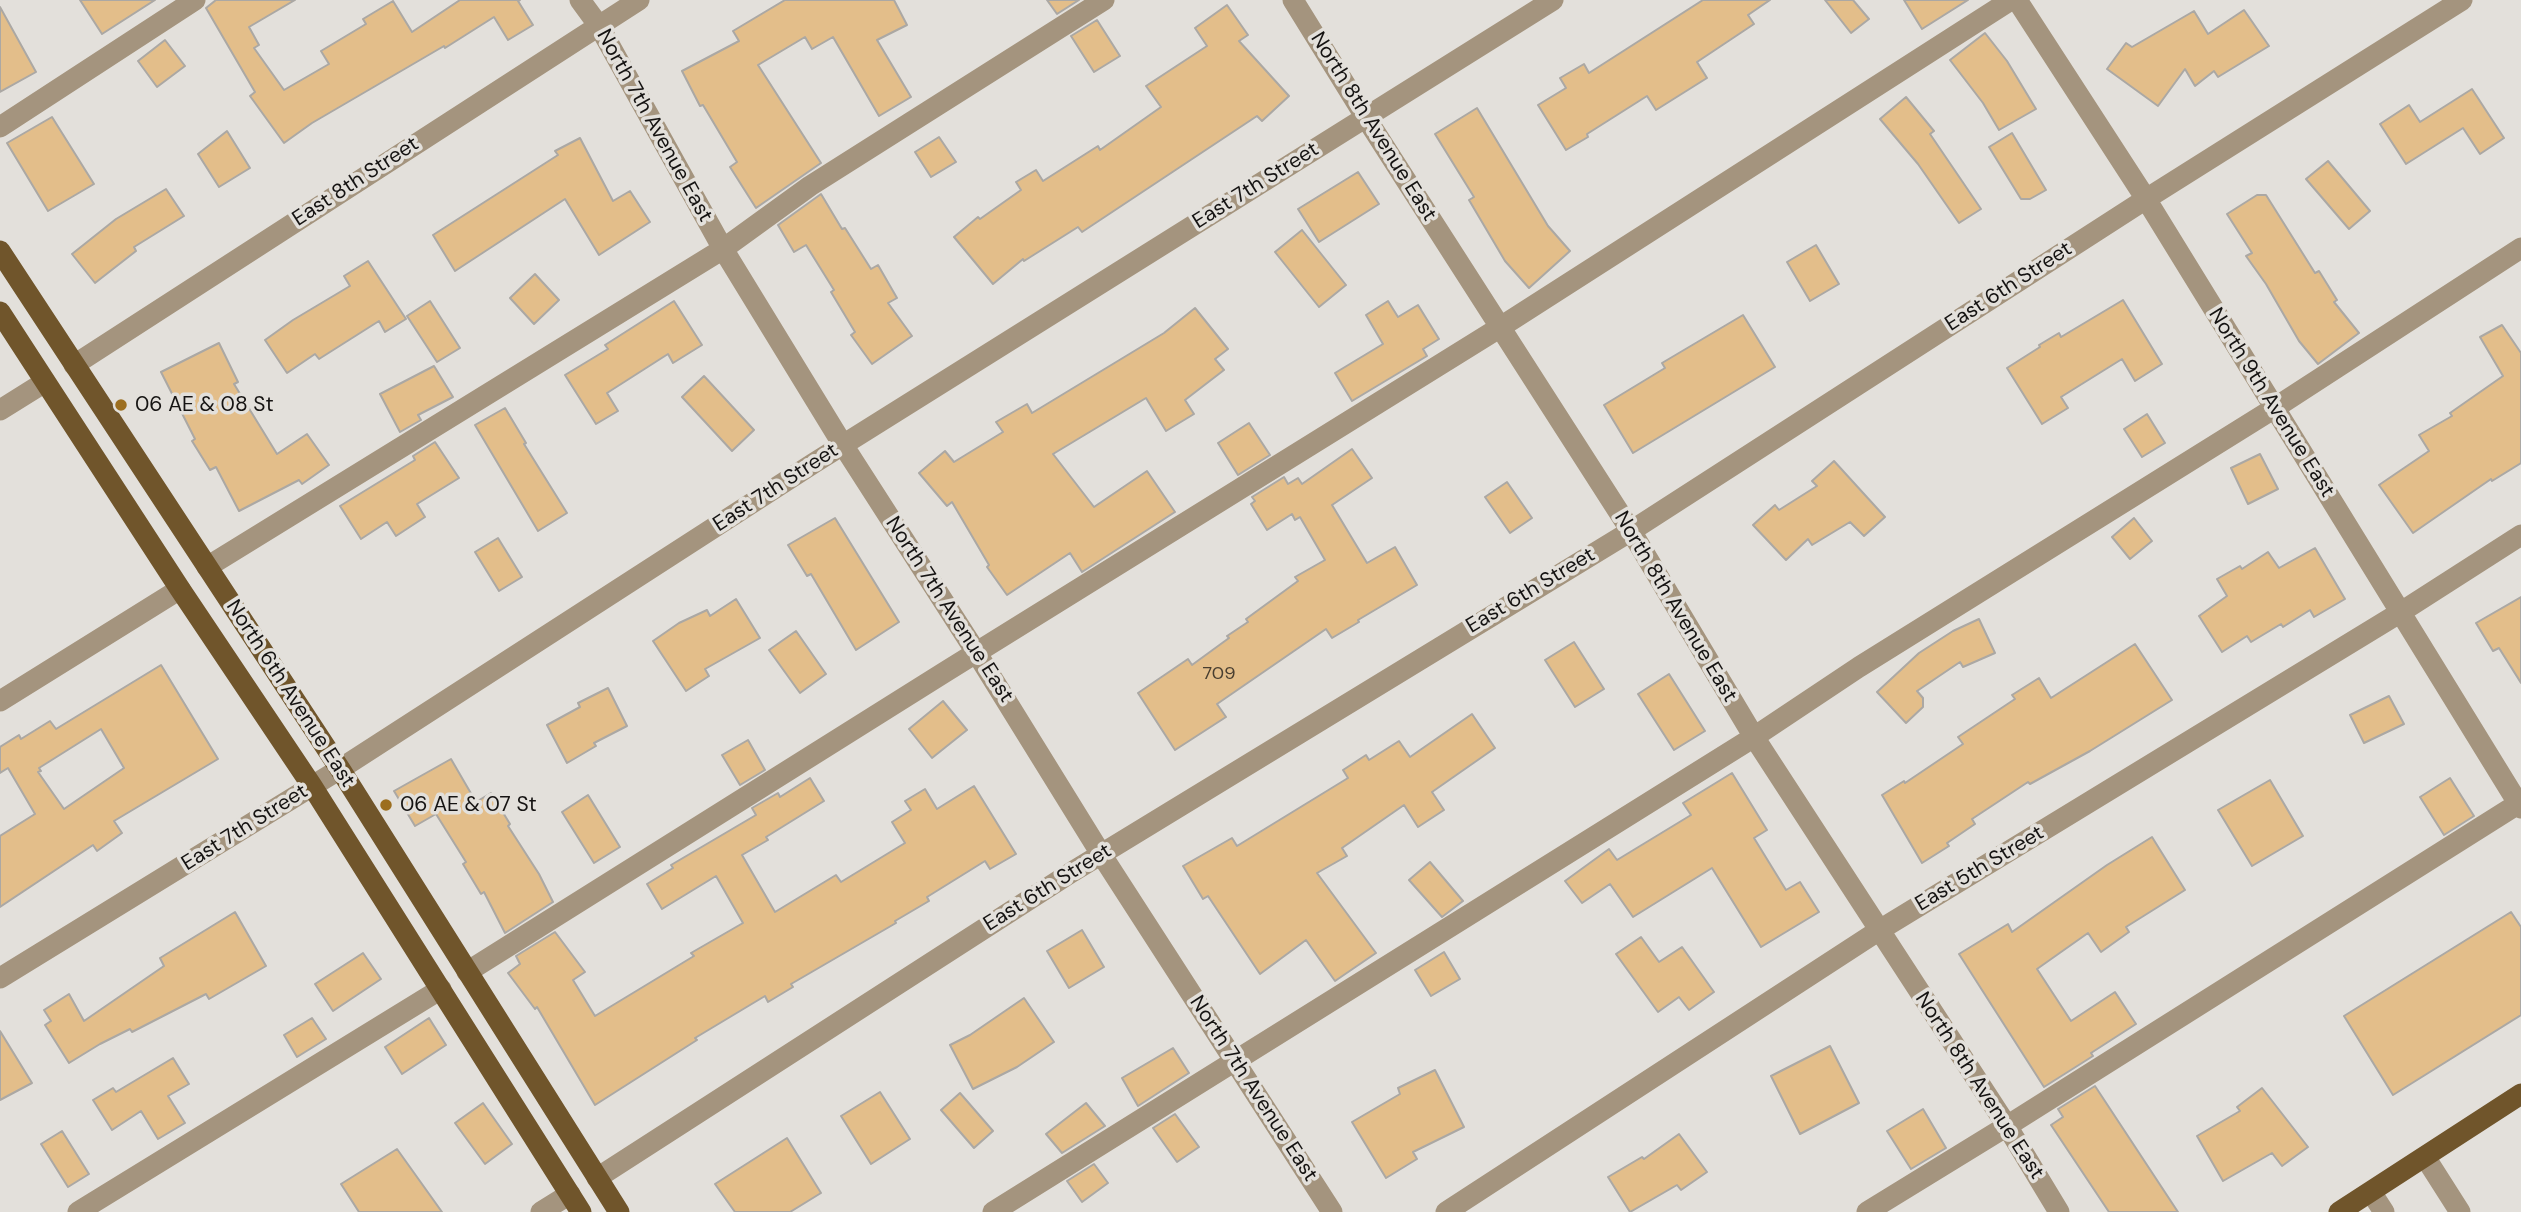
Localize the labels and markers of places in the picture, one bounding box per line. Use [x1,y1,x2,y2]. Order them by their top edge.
place label: 06 AE & 08 St [135,392,274,418]
marker: 06 AE & 08 St [113,397,129,413]
place label: 06 AE & 07 St [400,792,537,818]
marker: 06 AE & 07 St [378,797,394,813]

